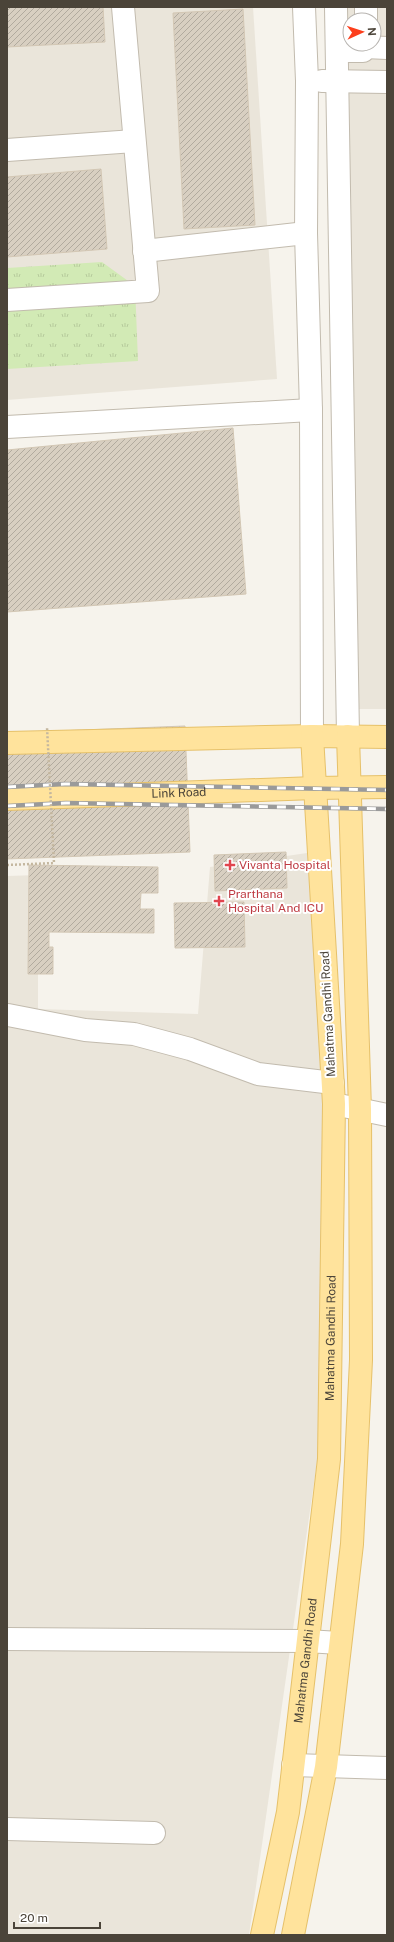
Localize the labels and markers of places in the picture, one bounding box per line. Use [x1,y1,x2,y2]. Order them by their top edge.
place label: Vivanta Hospital [239,858,331,872]
marker: Vivanta Hospital [224,859,236,871]
place label: Prarthana Hospital And ICU [228,887,323,915]
marker: Prarthana Hospital And ICU [213,895,225,907]

